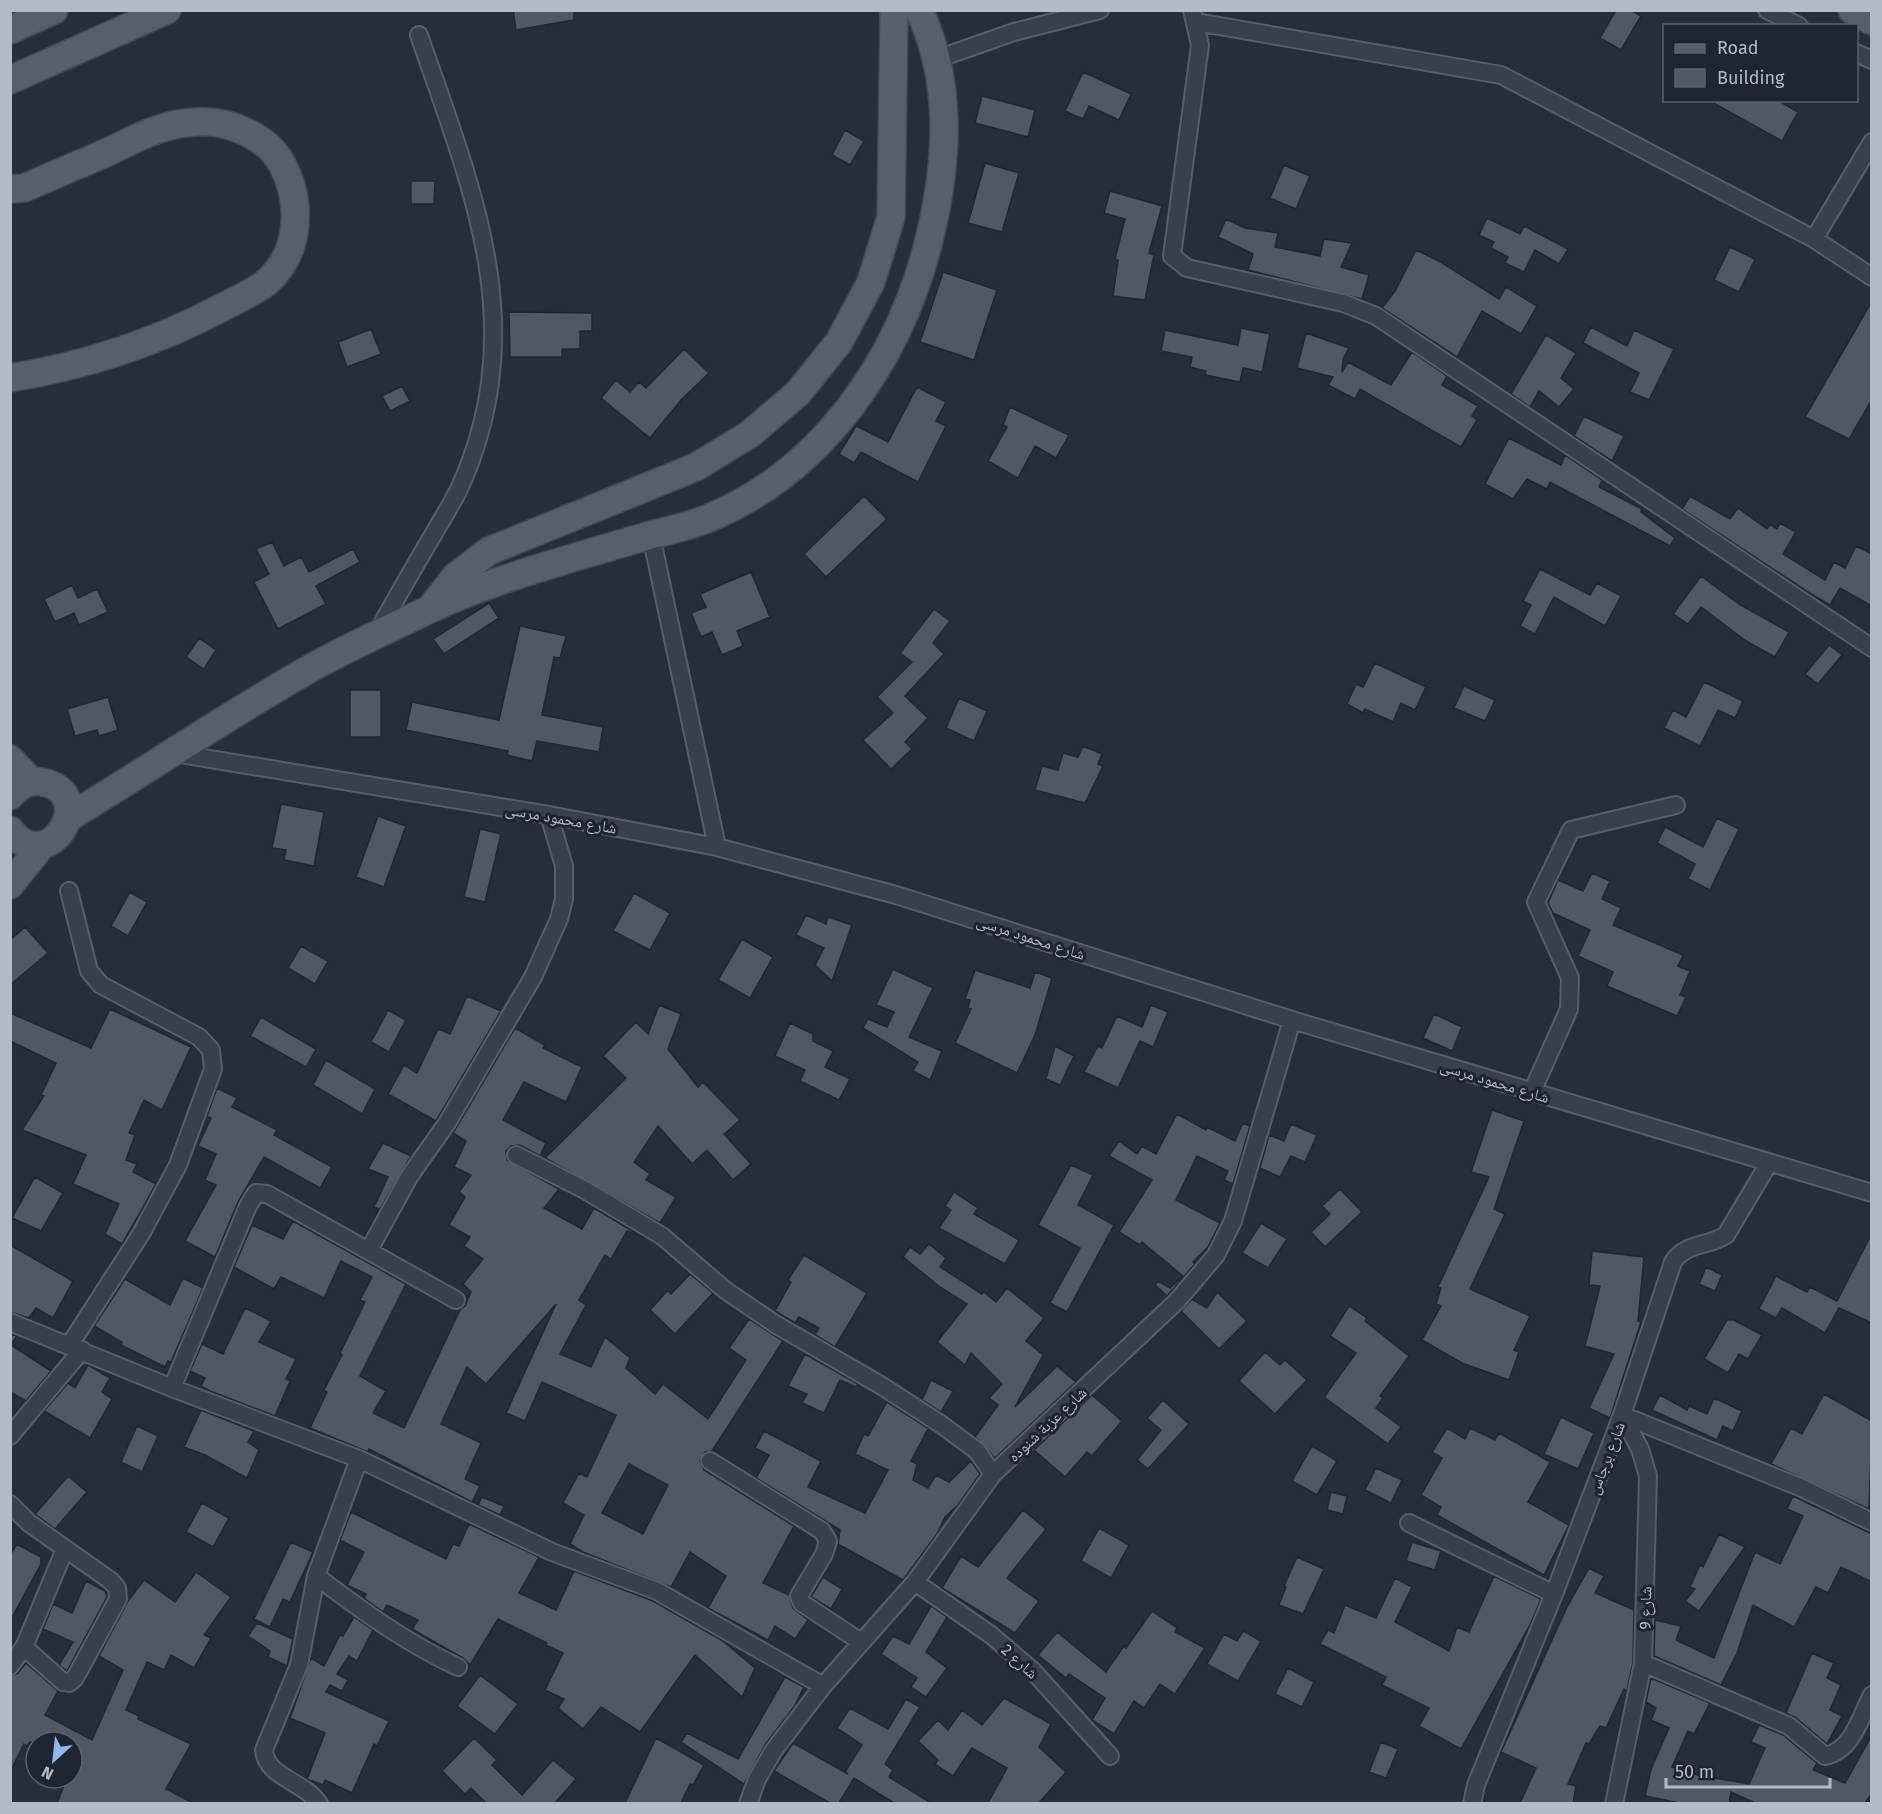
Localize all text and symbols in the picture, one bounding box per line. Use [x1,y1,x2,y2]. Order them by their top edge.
legend [1663,24,1858,102]
text: Road [1717,37,1759,59]
text: Building [1717,67,1785,89]
street label: شارع محمود مرسى [504,799,618,839]
street label: شارع محمود مرسى [974,911,1087,965]
street label: شارع محمود مرسى [1438,1056,1552,1108]
street label: شارع عزبة شنوده [1004,1383,1091,1466]
street label: شارع برجاس [1584,1419,1630,1497]
street label: شارع 9 [1636,1586,1656,1630]
street label: شارع 2 [997,1640,1042,1683]
north arrow [24,1730,84,1790]
scale bar [1666,1751,1830,1789]
text: 50 m [1675,1761,1714,1783]
text: N [38,1762,56,1784]

